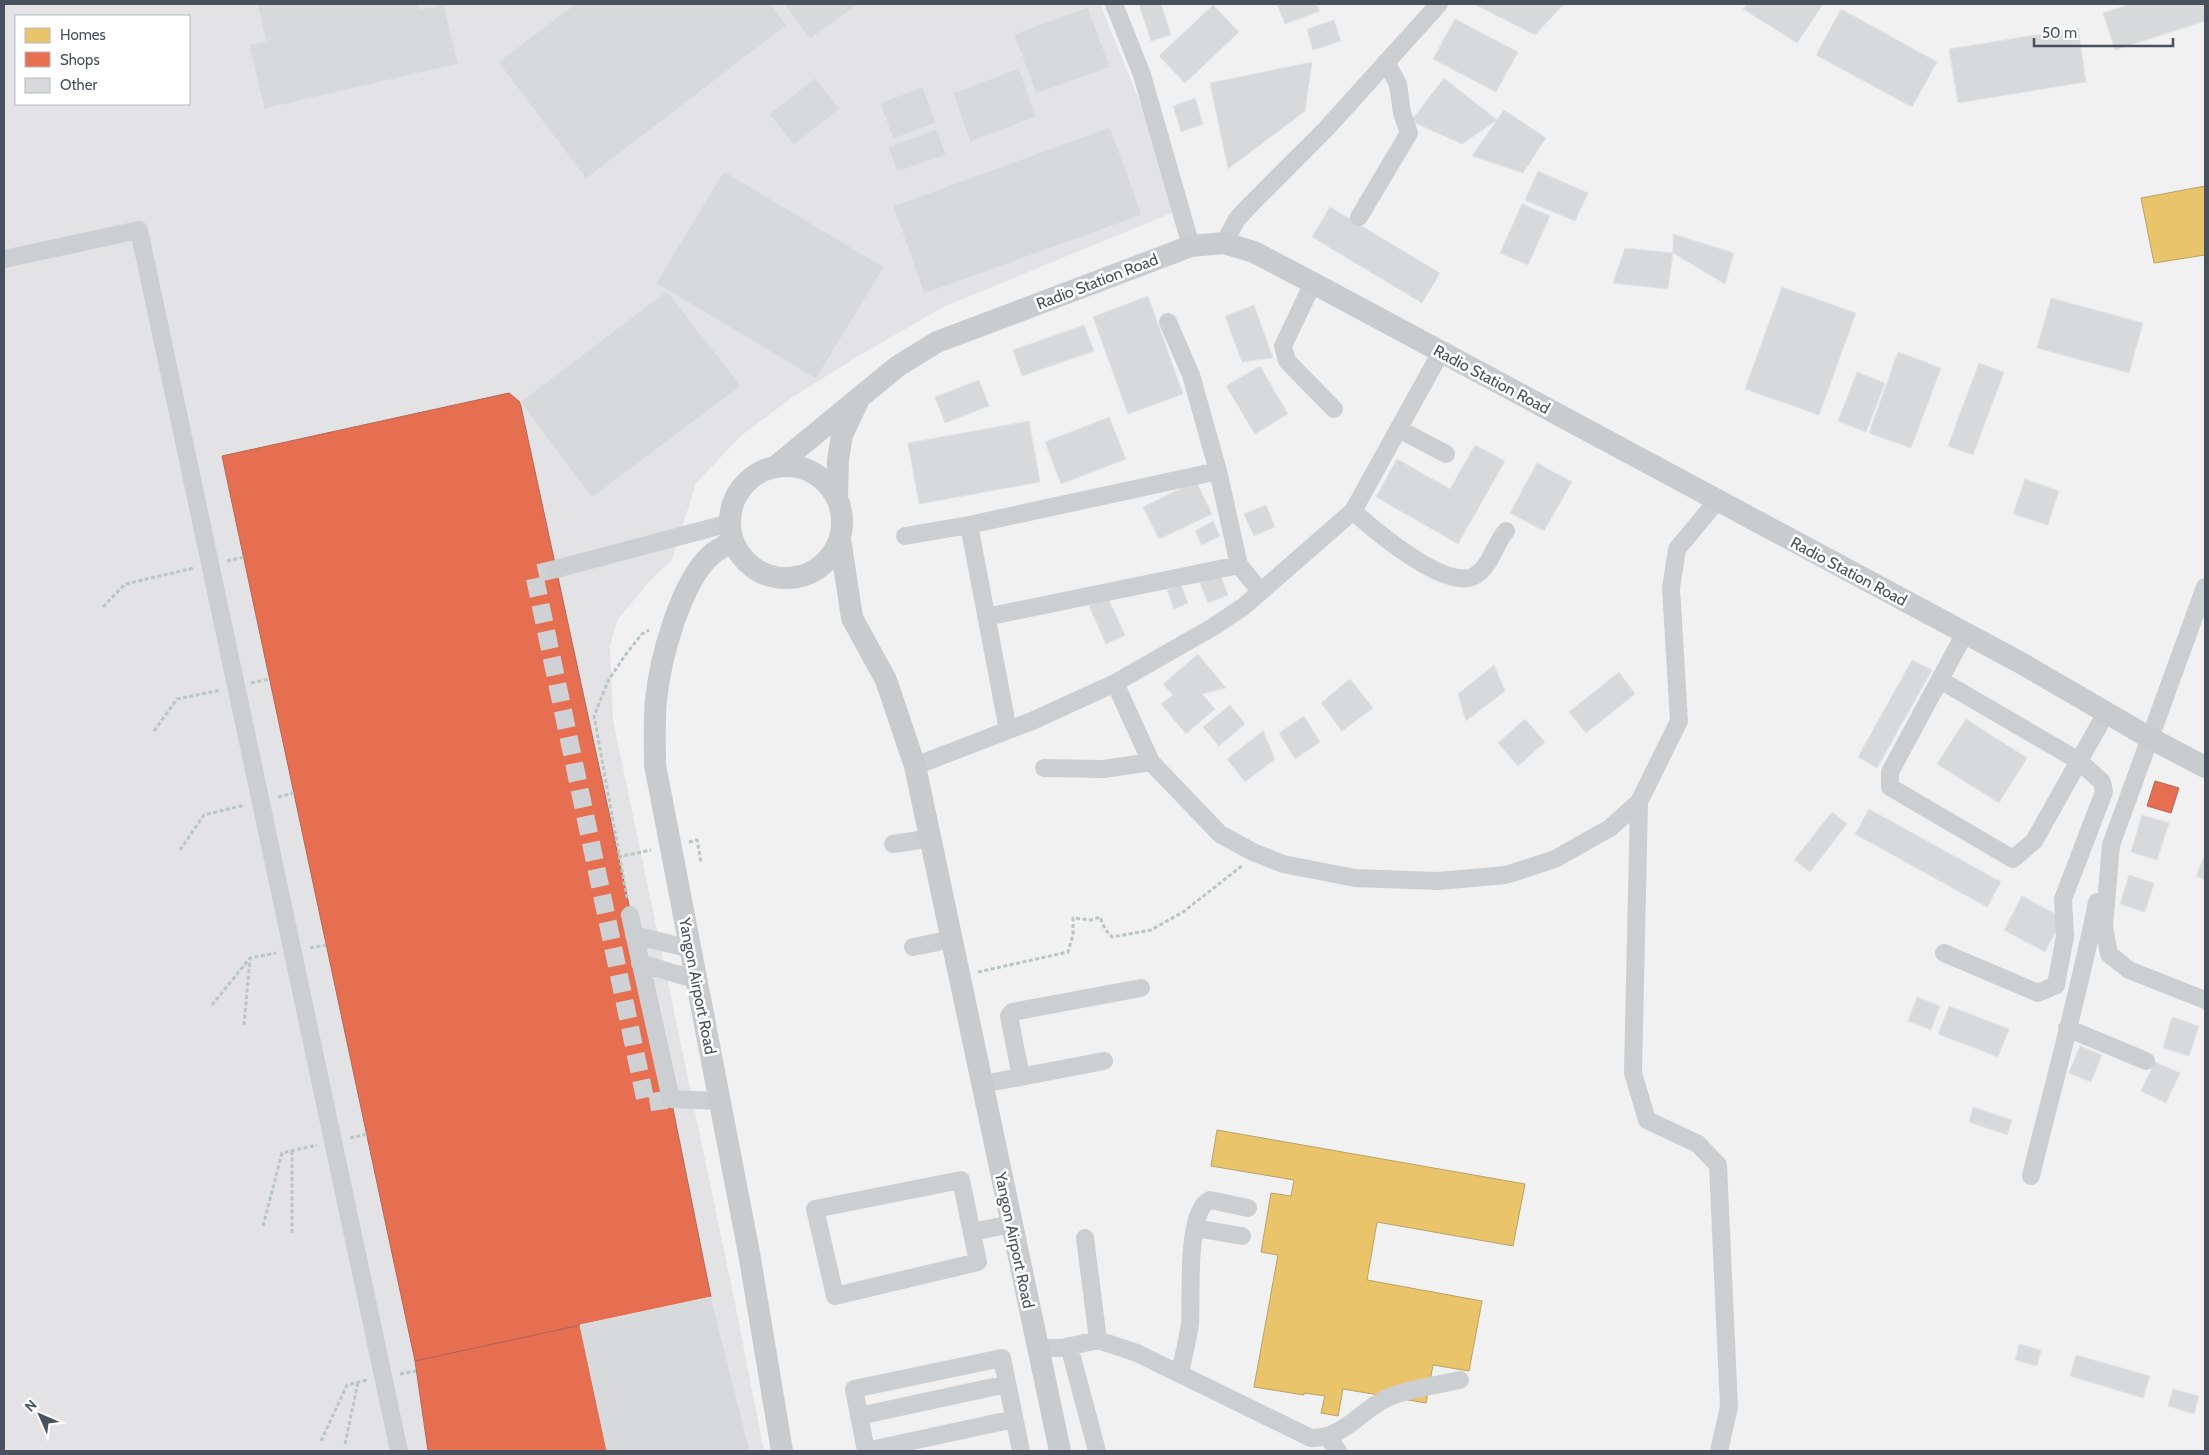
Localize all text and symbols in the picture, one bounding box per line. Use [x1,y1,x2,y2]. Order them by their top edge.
legend [15,15,190,105]
scale bar [2034,15,2173,47]
text: 50 m [2042,24,2077,42]
text: Homes [60,26,106,44]
text: Shops [60,51,100,69]
text: Other [60,76,97,94]
street label: Radio Station Road [1034,250,1161,313]
street label: Radio Station Road [1430,341,1553,418]
street label: Radio Station Road [1787,533,1910,610]
street label: Yangon Airport Road [675,915,720,1056]
street label: Yangon Airport Road [991,1169,1038,1310]
north arrow [15,1390,65,1440]
text: N [21,1396,41,1416]

